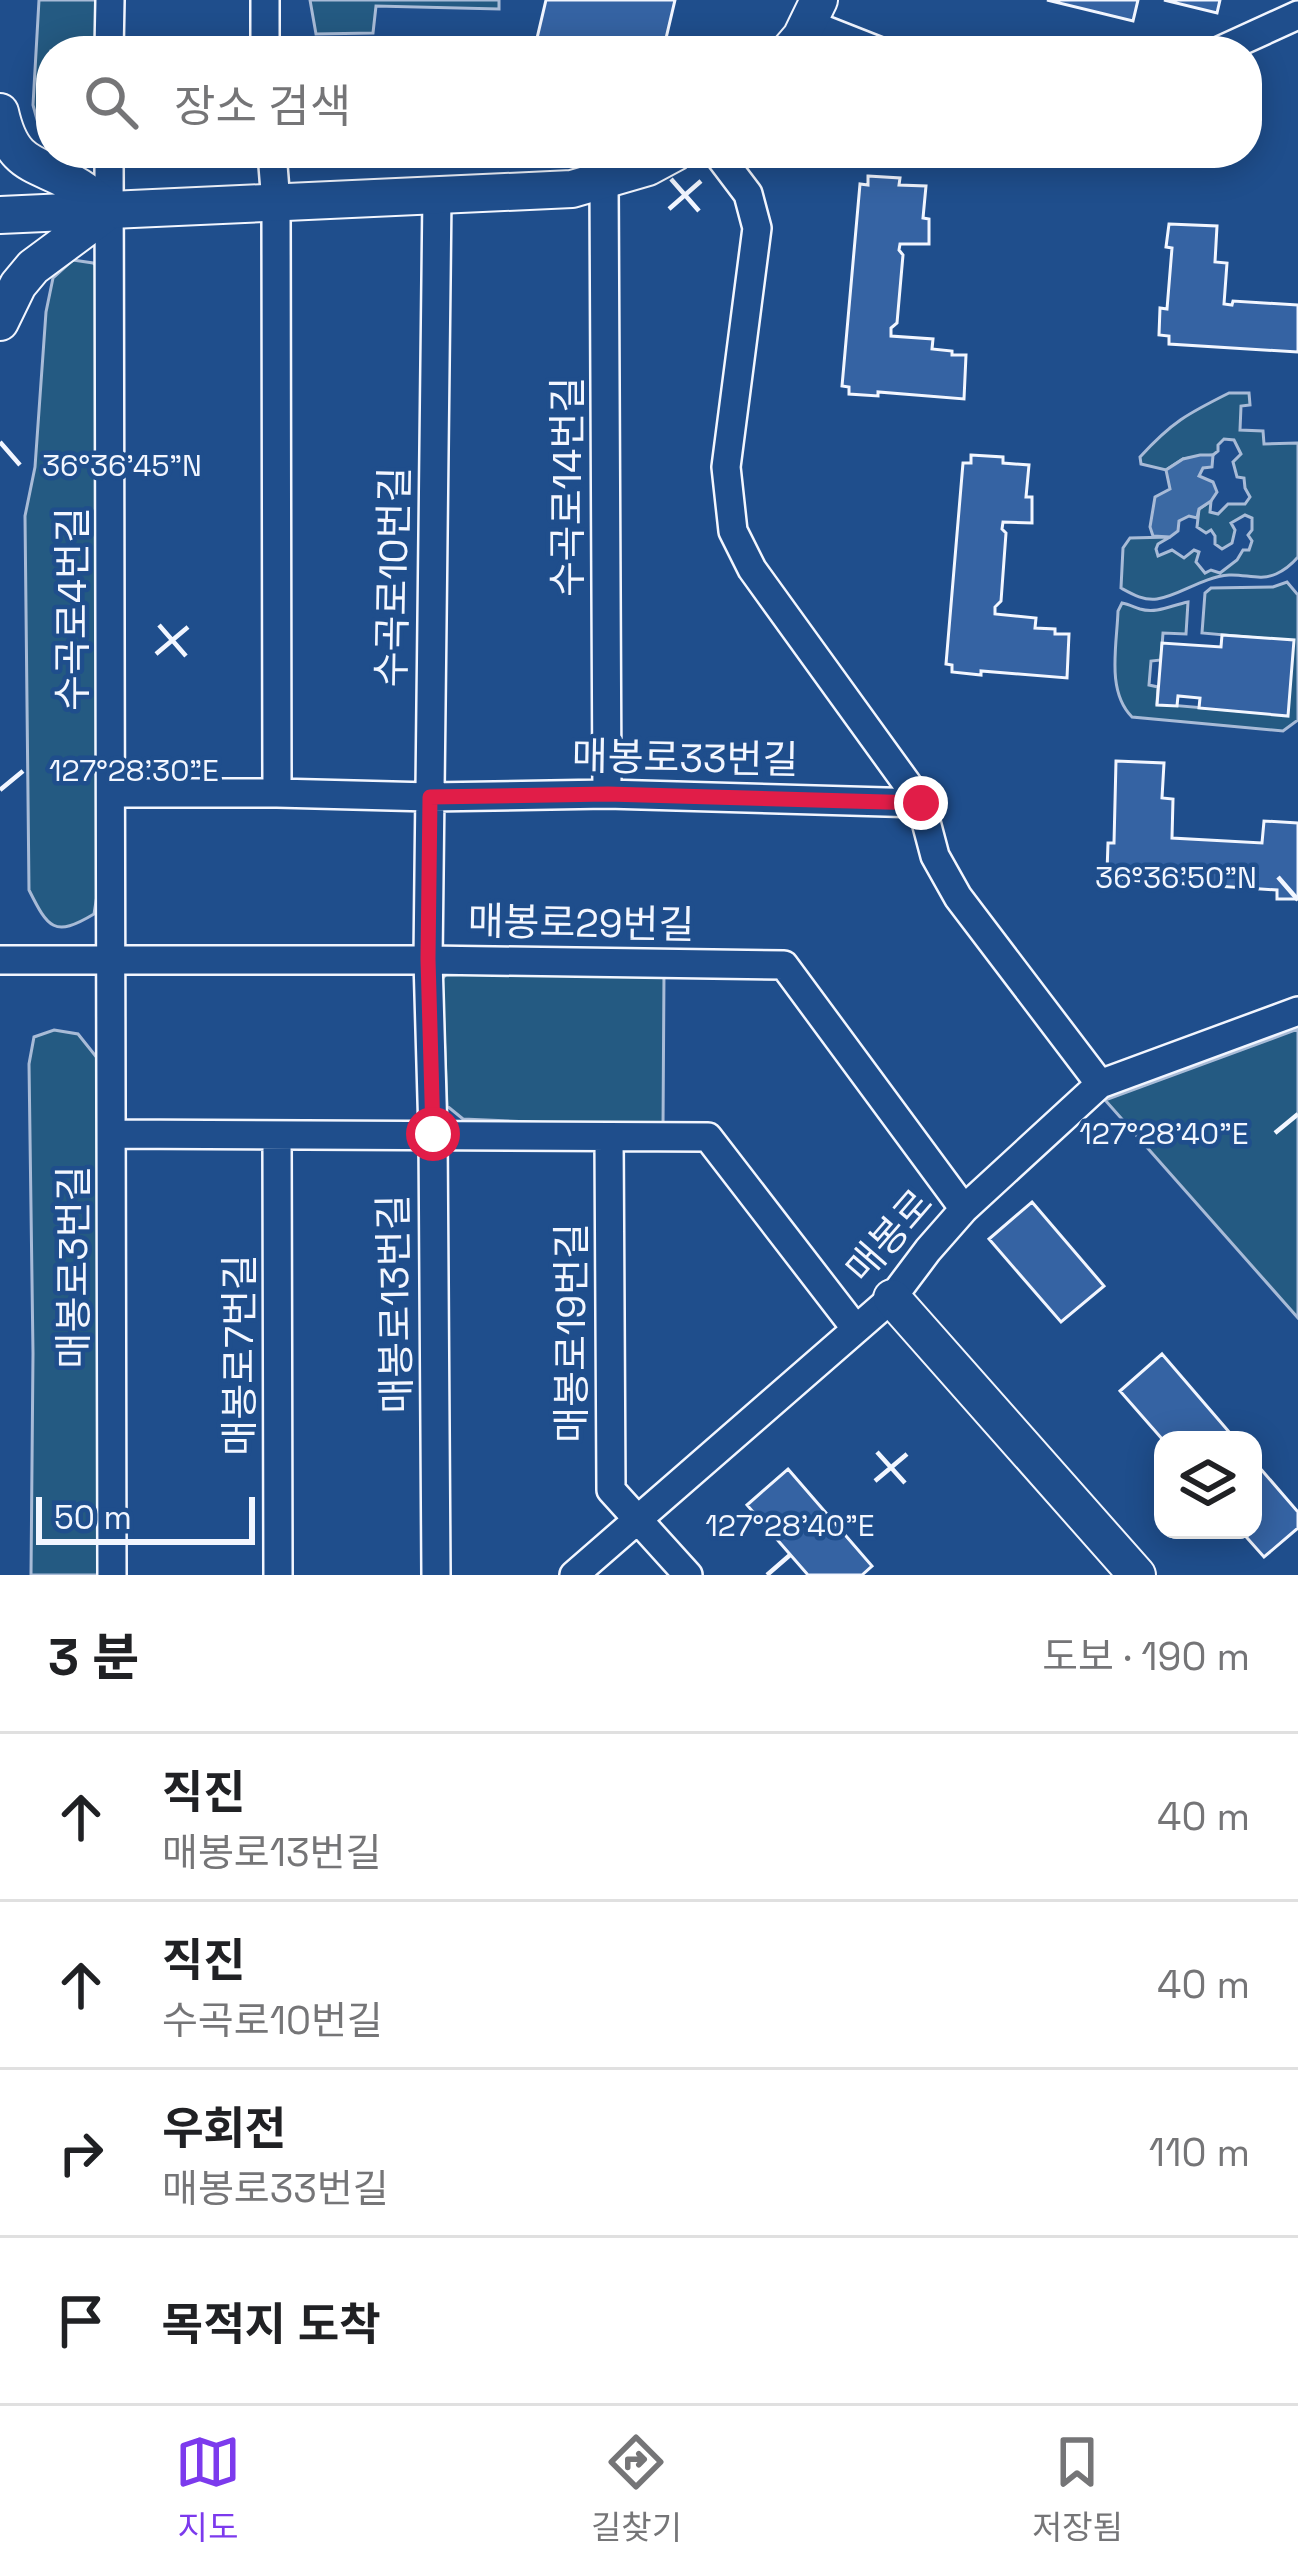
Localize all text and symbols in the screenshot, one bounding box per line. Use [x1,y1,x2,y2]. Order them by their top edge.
search box [36,36,1262,168]
icon: search [78,69,144,135]
text: 장소 검색 [174,78,351,135]
street label: 수곡로14번길 [543,377,592,597]
text: 36°36'45"N [42,446,202,485]
street label: 수곡로10번길 [367,466,419,688]
street label: 수곡로4번길 [48,507,97,711]
street label: 매봉로33번길 [571,732,799,784]
text: 127°28'30"E [49,751,219,790]
route end [894,776,948,830]
text: 36°36'50"N [1095,858,1257,897]
street label: 매봉로29번길 [467,897,695,949]
route start [406,1107,460,1161]
text: 127°28'40"E [1079,1114,1249,1153]
street label: 매봉로3번길 [49,1166,98,1368]
street label: 매봉로 [835,1179,943,1293]
street label: 매봉로13번길 [369,1194,421,1414]
street label: 매봉로19번길 [547,1223,596,1443]
street label: 매봉로7번길 [215,1254,264,1456]
map controls [1154,1431,1262,1539]
button: layers [1154,1431,1262,1539]
scale bar [36,1491,255,1544]
text: 50 m [54,1497,132,1539]
text: 127°28'40"E [705,1506,875,1545]
text: 3 분 [48,1625,139,1690]
text: 도보 · 190 m [1042,1632,1250,1681]
text: 직진 [162,1764,245,1821]
icon: ahead [48,1784,114,1850]
text: 40 m [1157,1792,1250,1841]
text: 매봉로13번길 [162,1828,381,1877]
text: 직진 [162,1932,245,1989]
icon: ahead [48,1952,114,2018]
text: 40 m [1157,1960,1250,2009]
text: 수곡로10번길 [162,1996,383,2045]
text: 우회전 [162,2100,286,2157]
icon: right [48,2120,114,2186]
text: 110 m [1149,2128,1250,2177]
text: 매봉로33번길 [162,2164,389,2213]
icon: arrive [48,2288,114,2354]
text: 목적지 도착 [162,2296,380,2353]
tab: 지도 [175,2429,241,2549]
tab: 길찾기 [591,2429,682,2549]
tab: 저장됨 [1032,2429,1123,2549]

